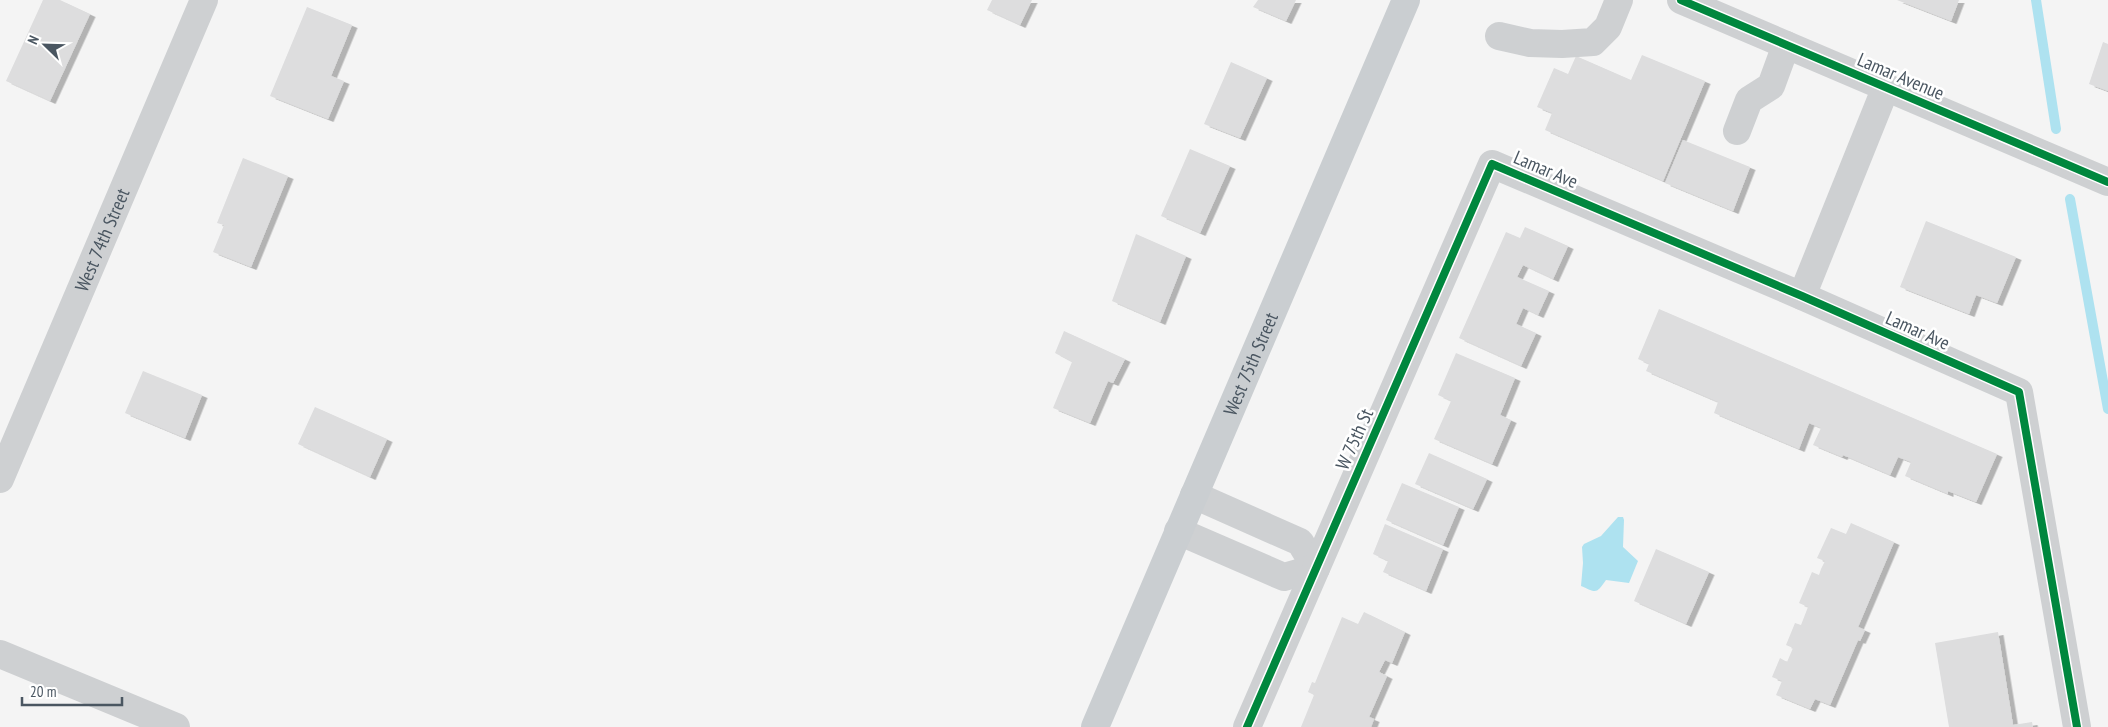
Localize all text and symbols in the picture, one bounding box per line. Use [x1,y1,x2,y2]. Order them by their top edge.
north arrow [20,20,70,70]
text: N [23,33,43,47]
street label: Lamar Avenue [1854,47,1948,105]
street label: Lamar Ave [1510,145,1582,193]
street label: West 74th Street [69,184,135,295]
street label: Lamar Ave [1882,305,1954,355]
street label: West 75th Street [1218,308,1283,419]
street label: W 75th St [1330,404,1378,473]
scale bar [22,674,122,706]
text: 20 m [30,682,56,701]

